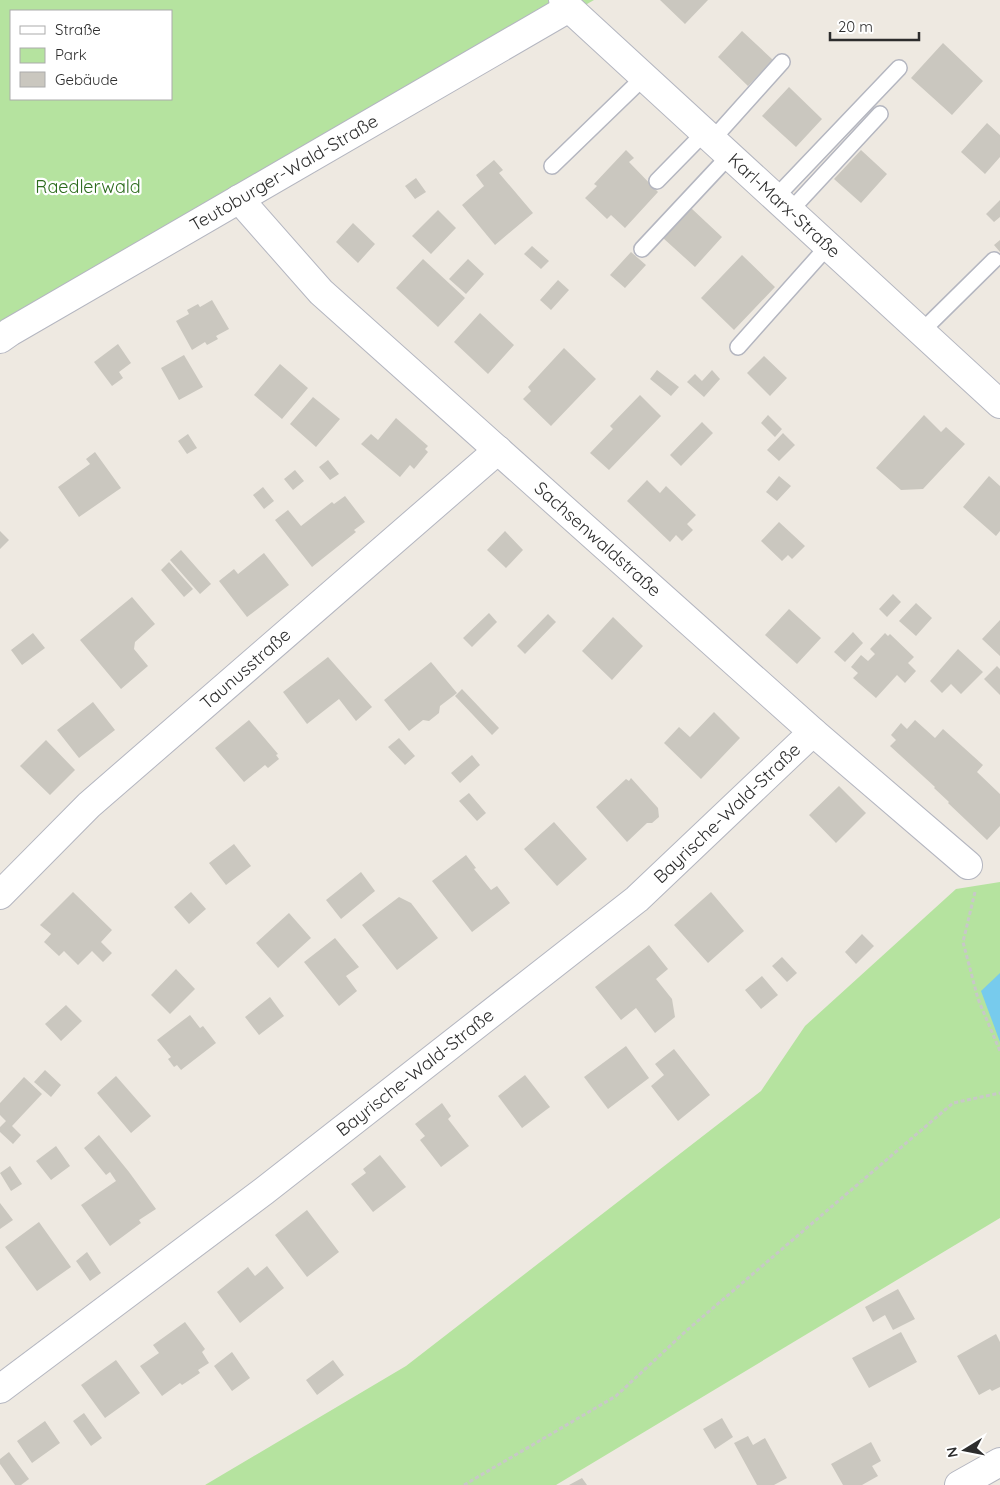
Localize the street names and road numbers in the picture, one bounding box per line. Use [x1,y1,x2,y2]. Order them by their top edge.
street label: Teutoburger-Wald-Straße [186,109,382,236]
street label: Karl-Marx-Straße [723,148,845,263]
street label: Sachsenwaldstraße [530,476,666,602]
street label: Taunusstraße [195,623,295,714]
street label: Bayrische-Wald-Straße [649,738,805,888]
street label: Bayrische-Wald-Straße [331,1003,498,1141]

